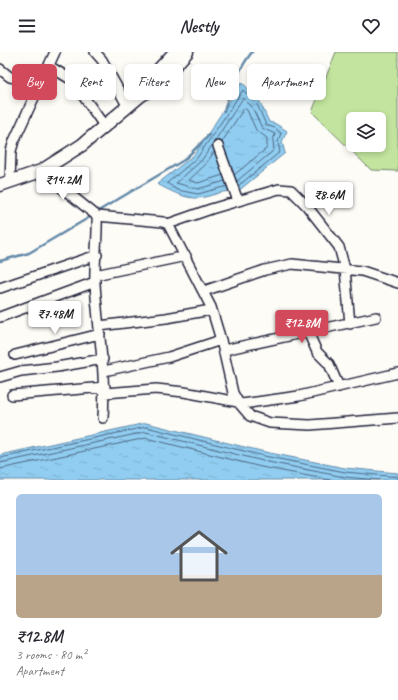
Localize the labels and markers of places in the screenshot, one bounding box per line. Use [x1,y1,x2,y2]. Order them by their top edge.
pin: ₹14.2M [30,167,96,201]
pin: ₹8.6M [301,182,357,216]
pin: ₹7.48M [22,301,88,335]
pin: ₹12.8M [269,310,335,344]

